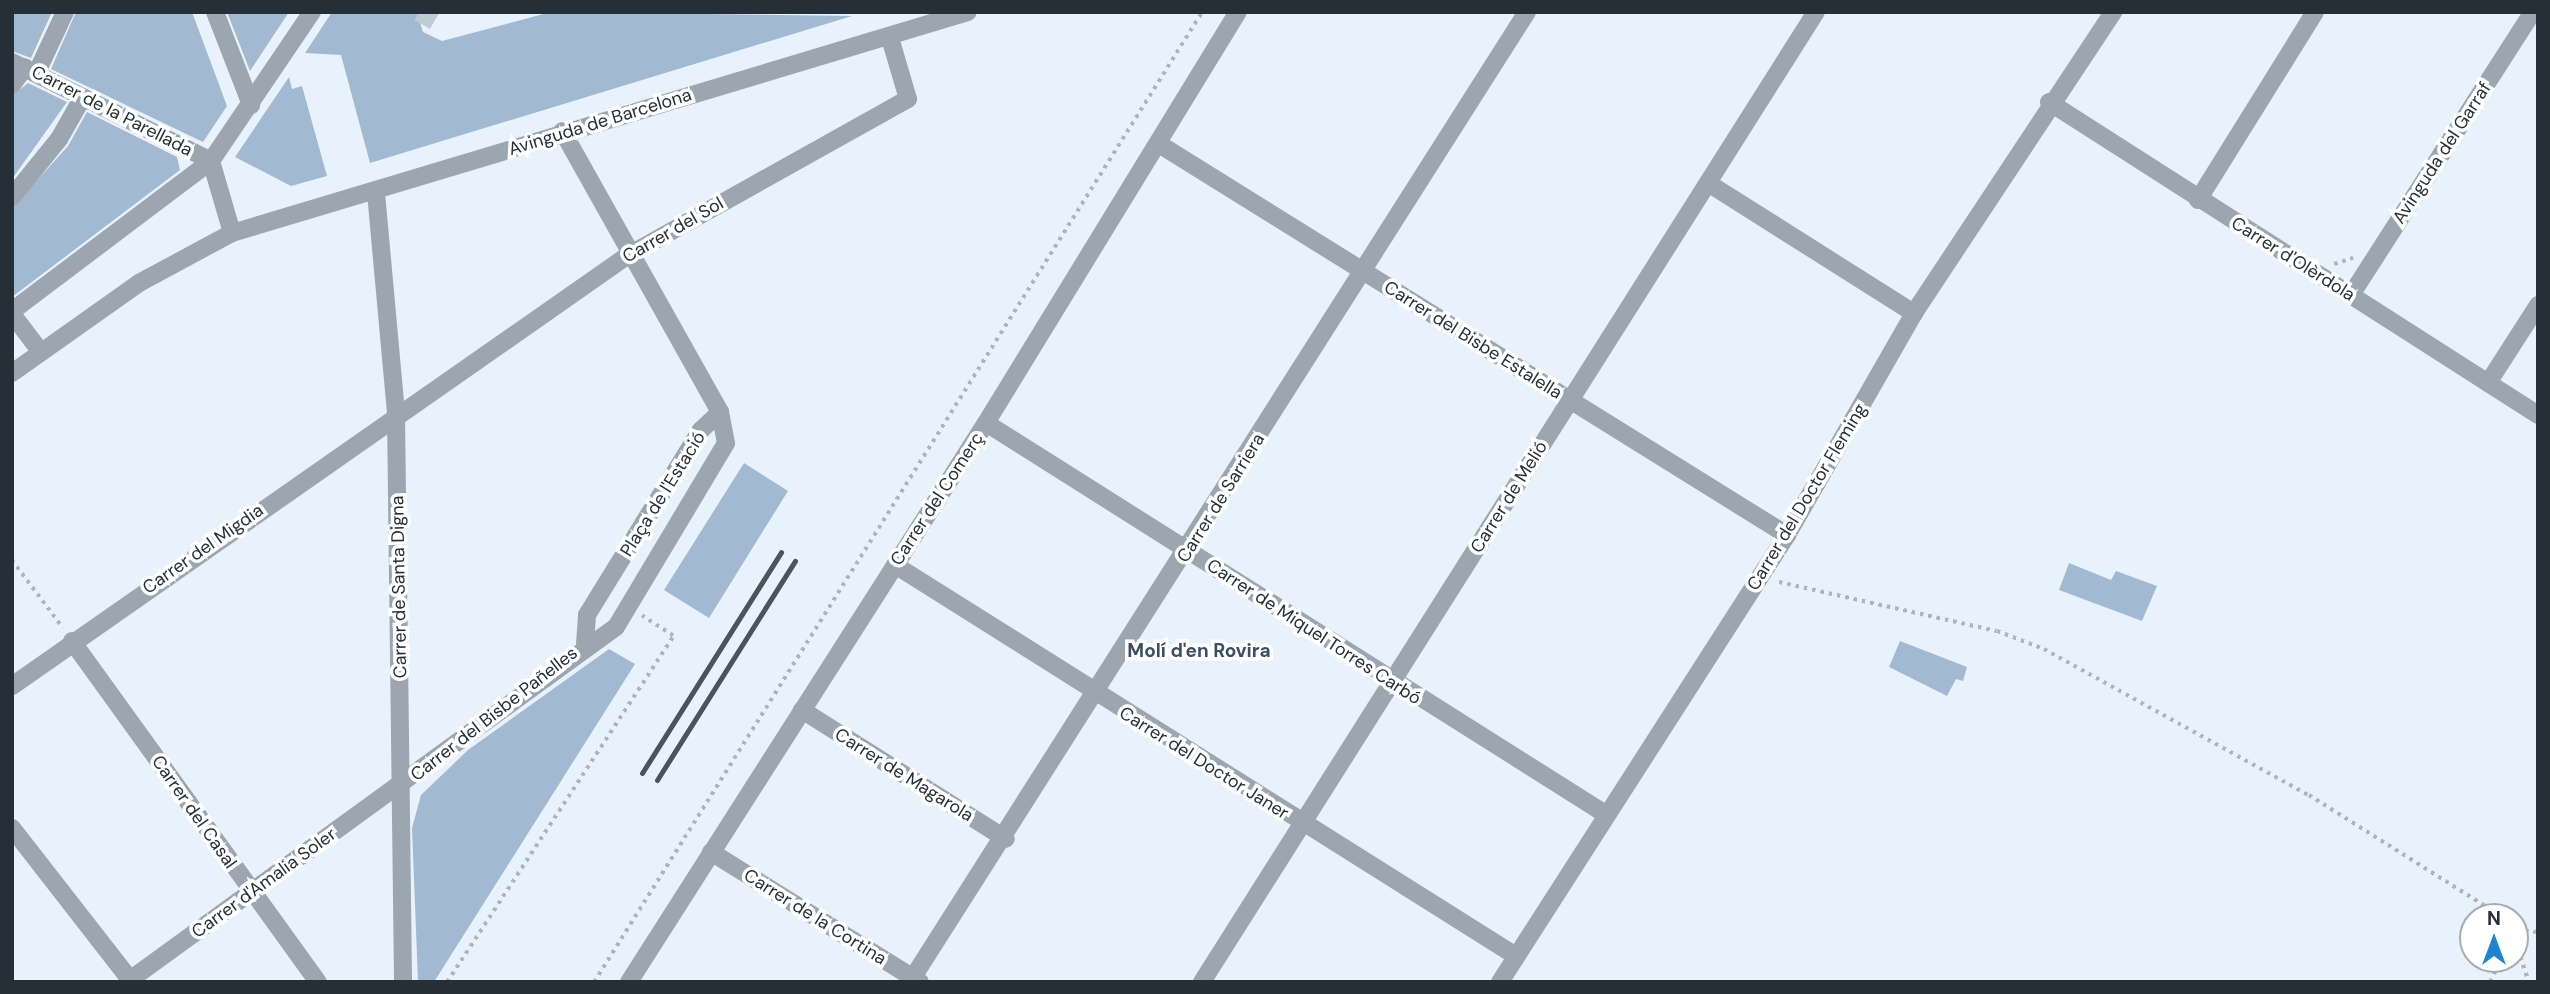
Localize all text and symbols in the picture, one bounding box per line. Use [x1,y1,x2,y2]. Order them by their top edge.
street label: Carrer de la Parellada [28,61,196,161]
street label: Avinguda del Garraf [2388,78,2496,228]
street label: Avinguda de Barcelona [506,84,694,160]
street label: Carrer del Sol [619,192,727,268]
street label: Carrer d'Olèrdola [2227,212,2359,306]
street label: Carrer del Bisbe Estalella [1380,276,1566,404]
street label: Carrer del Doctor Fleming [1743,400,1871,594]
street label: Plaça de l'Estació [616,428,710,560]
street label: Carrer del Comerç [886,428,988,570]
street label: Carrer de Sarriera [1173,429,1269,567]
street label: Carrer de Melió [1466,437,1552,557]
street label: Carrer de Santa Digna [387,495,411,679]
street label: Carrer del Migdia [139,499,267,599]
street label: Carrer de Miquel Torres Carbó [1203,555,1425,709]
district label: Molí d'en Rovira [1127,640,1271,662]
street label: Carrer del Bisbe Pañelles [406,642,582,786]
street label: Carrer del Doctor Janer [1115,702,1293,824]
street label: Carrer de Magarola [831,724,977,826]
street label: Carrer del Casal [147,751,241,873]
street label: Carrer d'Amalia Soler [188,823,340,943]
street label: Carrer de la Cortina [740,864,890,970]
north arrow [2459,903,2529,973]
text: N [2487,906,2501,931]

